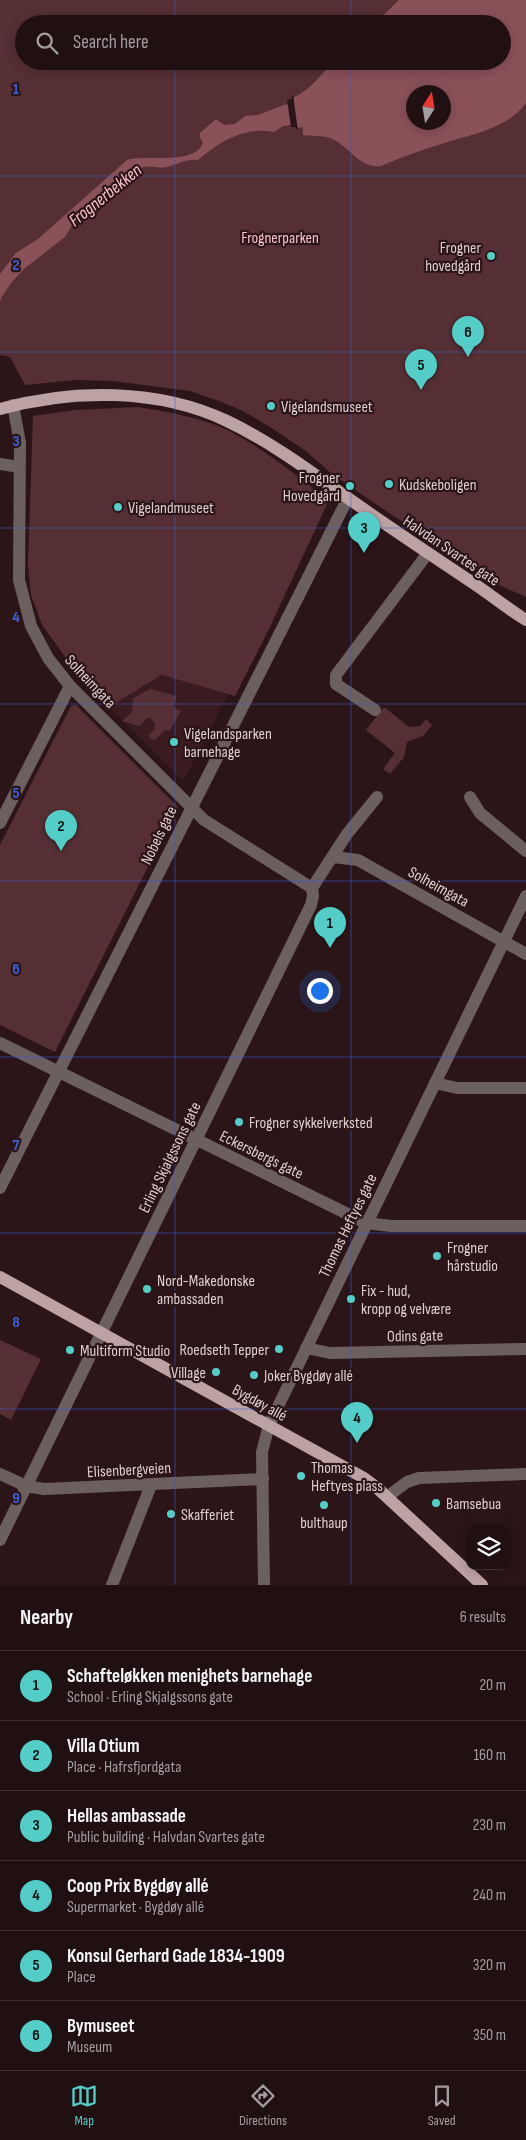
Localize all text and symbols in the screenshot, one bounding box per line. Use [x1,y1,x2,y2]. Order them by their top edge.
search box [15,15,511,70]
icon: search [33,29,61,57]
text: Search here [73,31,149,54]
text: 1 [13,80,20,99]
north arrow [406,85,451,130]
water label: Frognerbekken [65,159,146,231]
park label: Frognerparken [241,229,319,248]
place label: Frogner hovedgård [425,239,481,276]
marker: Frogner hovedgård [485,250,497,262]
text: 2 [12,256,20,275]
pin: 6 [452,316,484,357]
pin: 5 [405,349,437,390]
place label: Vigelandsmuseet [281,398,373,417]
marker: Vigelandsmuseet [265,400,277,412]
text: 3 [12,432,20,451]
place label: Frogner Hovedgård [283,469,340,506]
place label: Kudskeboligen [399,476,477,495]
marker: Kudskeboligen [383,478,395,490]
marker: Frogner Hovedgård [344,480,356,492]
place label: Vigelandmuseet [128,499,214,518]
marker: Vigelandmuseet [112,501,124,513]
pin: 3 [348,512,380,553]
street label: Halvdan Svartes gate [399,512,503,591]
text: 4 [12,608,20,627]
street label: Solheimgata [60,651,119,713]
place label: Vigelandsparken barnehage [184,725,272,762]
marker: Vigelandsparken barnehage [168,736,180,748]
text: 5 [12,784,20,803]
street label: Nobels gate [137,803,182,868]
pin: 2 [45,810,77,851]
street label: Solheimgata [405,863,472,912]
pin: 1 [314,907,346,948]
text: 6 [12,960,20,979]
your location [307,978,333,1004]
street label: Erling Skjalgssons gate [135,1099,205,1216]
place label: Frogner sykkelverksted [249,1114,373,1133]
marker: Frogner sykkelverksted [233,1116,245,1128]
street label: Eckersbergs gate [216,1127,306,1184]
text: 7 [13,1136,20,1155]
street label: Thomas Heftyes gate [315,1171,382,1281]
place label: Frogner hårstudio [447,1239,498,1276]
marker: Frogner hårstudio [431,1250,443,1262]
place label: Nord-Makedonske ambassaden [157,1272,255,1309]
place label: Fix - hud, kropp og velvære [361,1282,451,1319]
marker: Nord-Makedonske ambassaden [141,1283,153,1295]
marker: Fix - hud, kropp og velvære [345,1293,357,1305]
text: 8 [12,1313,20,1332]
street label: Odins gate [387,1327,443,1346]
place label: Roedseth Tepper [180,1341,269,1360]
place label: Multiform Studio [80,1342,170,1361]
marker: Roedseth Tepper [273,1343,285,1355]
marker: Multiform Studio [64,1344,76,1356]
place label: Village [171,1364,206,1383]
marker: Village [210,1366,222,1378]
place label: Joker Bygdøy allé [263,1367,353,1386]
marker: Joker Bygdøy allé [248,1369,260,1381]
street label: Bygdøy allé [229,1381,290,1426]
pin: 4 [341,1402,373,1443]
street label: Elisenbergveien [87,1459,172,1482]
place label: Thomas Heftyes plass [311,1459,383,1496]
marker: Thomas Heftyes plass [295,1470,307,1482]
text: 9 [12,1489,20,1508]
place label: Bamsebua [446,1495,501,1514]
marker: Bamsebua [430,1497,442,1509]
marker: bulthaup [318,1499,330,1511]
place label: Skafferiet [181,1506,234,1525]
marker: Skafferiet [165,1508,177,1520]
place label: bulthaup [300,1514,348,1533]
map controls [466,1525,511,1570]
button: layers [466,1525,511,1570]
text: Nearby [20,1605,73,1630]
text: 6 results [460,1608,506,1627]
text: Schafteløkken menighets barnehage [67,1665,312,1688]
text: 1 [33,1676,39,1695]
text: 20 m [479,1676,506,1695]
text: School · Erling Skjalgssons gate [67,1688,233,1707]
text: Villa Otium [67,1735,140,1758]
text: 2 [32,1746,40,1765]
text: 160 m [473,1746,506,1765]
text: Place · Hafrsfjordgata [67,1758,181,1777]
text: Hellas ambassade [67,1805,186,1828]
text: 3 [32,1816,40,1835]
text: 230 m [473,1816,506,1835]
text: Public building · Halvdan Svartes gate [67,1828,265,1847]
text: Coop Prix Bygdøy allé [67,1875,209,1898]
text: 4 [32,1886,40,1905]
text: 240 m [473,1886,506,1905]
text: Supermarket · Bygdøy allé [67,1898,204,1917]
text: Konsul Gerhard Gade 1834-1909 [67,1945,285,1968]
text: 5 [32,1956,40,1975]
text: 320 m [473,1956,506,1975]
text: Place [67,1968,96,1987]
text: Bymuseet [67,2015,134,2038]
text: 6 [32,2026,40,2045]
text: 350 m [473,2026,506,2045]
text: Museum [67,2038,112,2057]
tab: Map [70,2082,98,2129]
tab: Directions [239,2082,287,2129]
tab: Saved [428,2082,456,2129]

